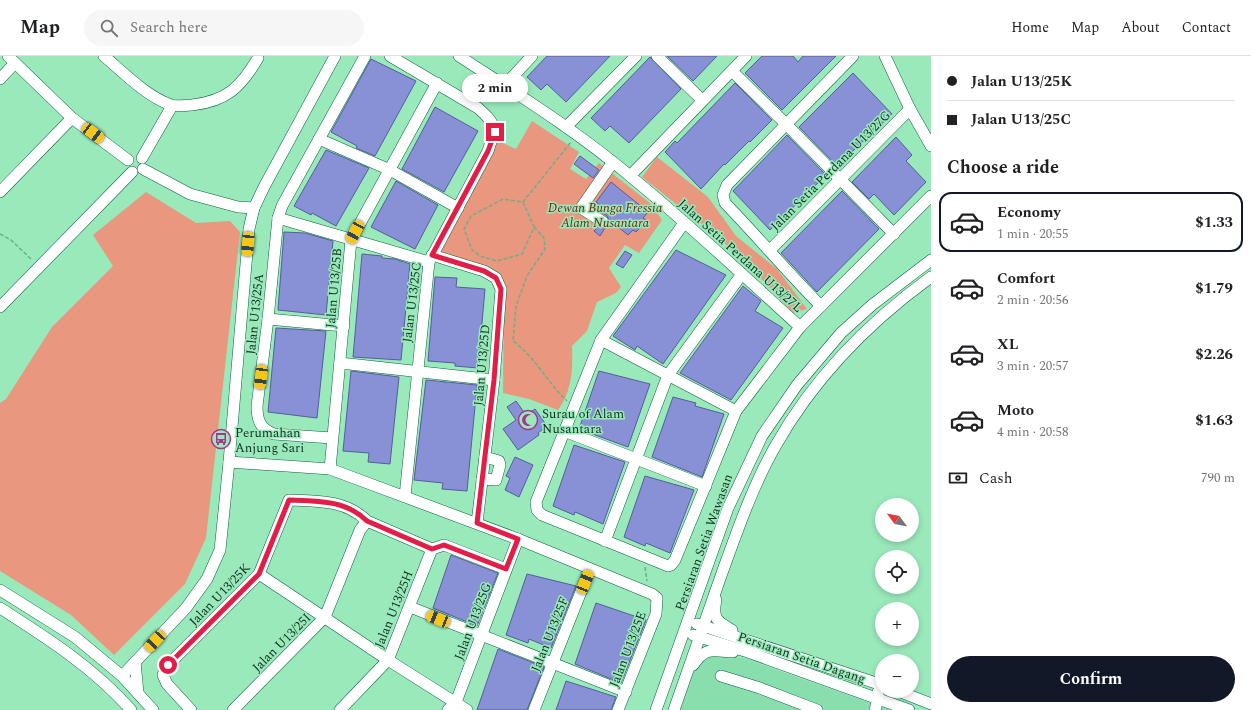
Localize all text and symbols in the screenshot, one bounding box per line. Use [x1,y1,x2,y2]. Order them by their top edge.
search box [84,10,364,46]
text: Map [20,13,60,42]
text: Search here [130,16,208,39]
icon: search [98,17,120,39]
text: Home [1011,17,1049,38]
text: Map [1071,17,1099,38]
text: About [1121,17,1160,38]
text: Contact [1182,17,1231,38]
text: Jalan U13/25K [971,70,1072,93]
callout: 2 min [462,74,528,102]
text: 2 min [478,78,512,98]
street label: Jalan Setia Perdana U13/27G [766,106,896,236]
text: Jalan U13/25C [971,108,1071,131]
car [80,121,106,145]
route end [486,123,504,141]
text: Choose a ride [947,154,1059,181]
street label: Jalan Setia Perdana U13/27L [673,194,807,317]
park label: Dewan Bunga Fressia Alam Nusantara [548,198,663,233]
text: Economy [997,201,1061,224]
icon: car [949,204,985,240]
text: $1.33 [1195,211,1233,234]
car [344,219,366,245]
text: 1 min · 20:55 [997,224,1069,244]
car [241,232,255,256]
street label: Jalan U13/25B [321,247,347,329]
street label: Jalan U13/25C [397,261,427,344]
text: Comfort [997,267,1055,290]
icon: car [949,270,985,306]
street label: Jalan U13/25A [241,272,269,356]
text: $1.79 [1195,277,1233,300]
text: 2 min · 20:56 [997,290,1069,310]
street label: Jalan U13/25D [468,323,496,407]
text: XL [997,333,1018,356]
icon: car [949,336,985,372]
text: $2.26 [1195,343,1233,366]
text: 3 min · 20:57 [997,356,1069,376]
car [254,364,268,390]
text: Moto [997,399,1034,422]
icon: car [949,402,985,438]
place label: Surau of Alam Nusantara [542,404,624,439]
mosque icon: Surau of Alam Nusantara [517,409,539,431]
text: $1.63 [1195,409,1233,432]
text: 4 min · 20:58 [997,422,1069,442]
place label: Perumahan Anjung Sari [235,423,304,458]
bus stop icon: Perumahan Anjung Sari [210,428,232,450]
icon: cash [947,467,969,489]
text: Cash [979,467,1012,490]
text: 790 m [1201,468,1235,488]
street label: Persiaran Setia Wawasan [670,471,738,614]
north arrow [875,498,919,542]
map controls [875,498,919,698]
button: locate [875,550,919,594]
street label: Jalan U13/25K [184,558,256,631]
street label: Jalan U13/25H [369,567,419,651]
car [575,569,595,595]
street label: Jalan U13/25G [449,580,497,663]
street label: Jalan U13/25F [526,594,574,675]
button: + [875,602,919,646]
street label: Jalan U13/25I [247,608,316,677]
street label: Jalan U13/25E [604,608,652,690]
car [425,609,451,629]
street label: Persiaran Setia Dagang [735,627,868,689]
car [142,628,168,654]
button: − [875,654,919,698]
route start [159,656,177,674]
button: Confirm [947,656,1235,702]

